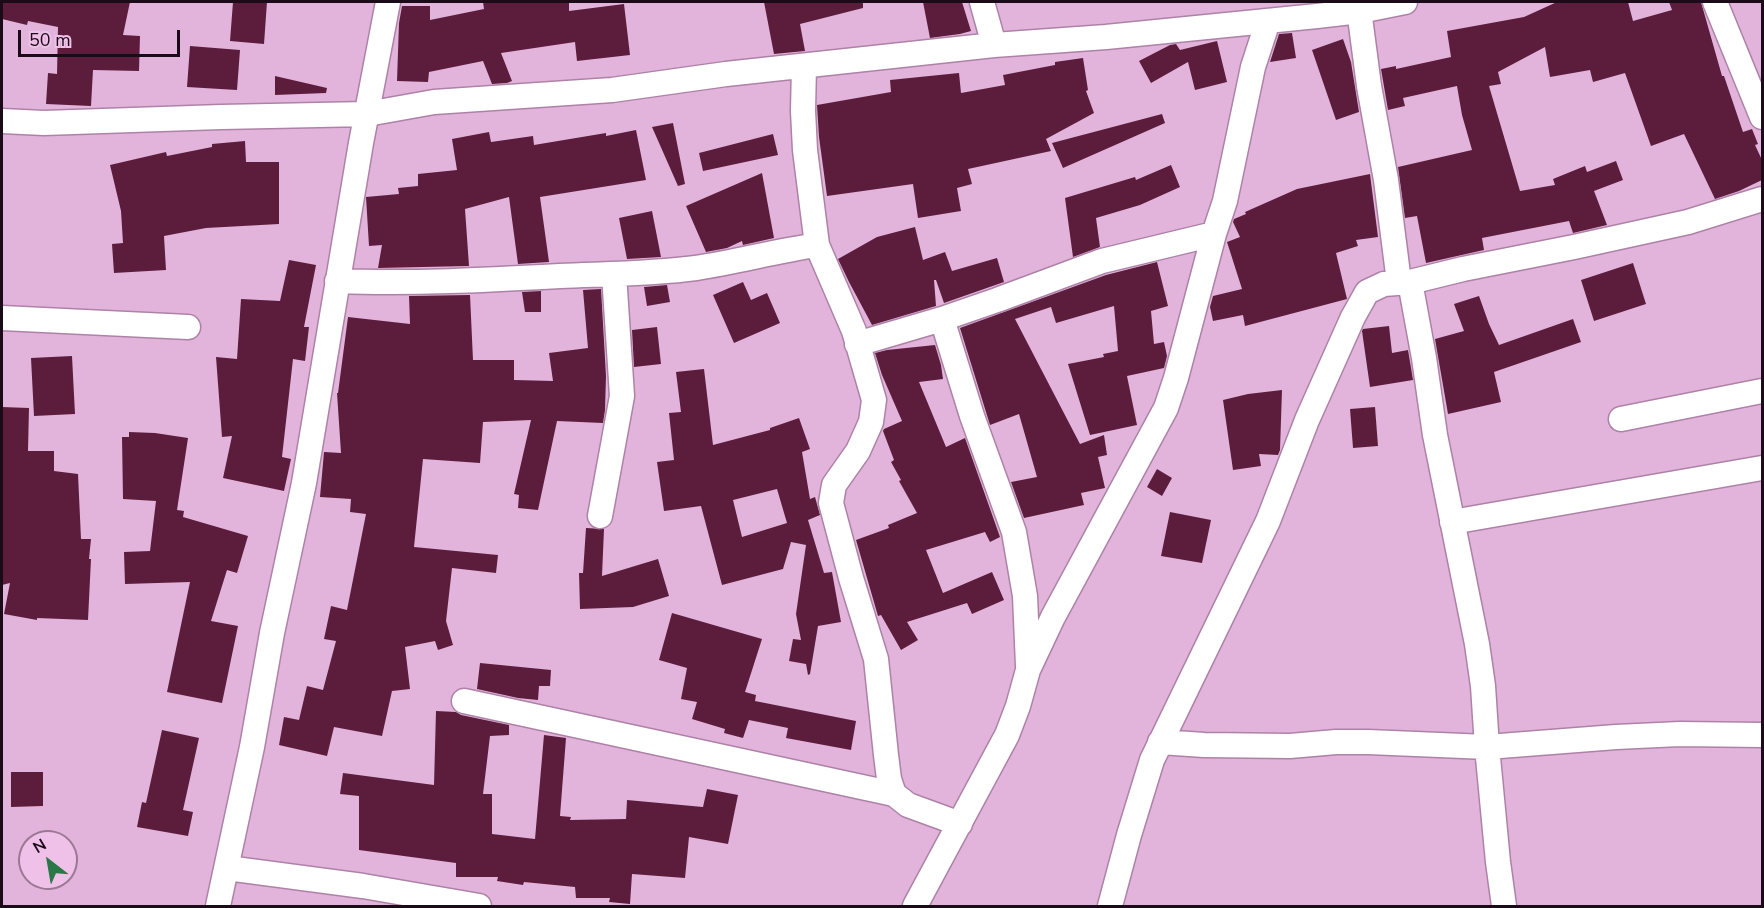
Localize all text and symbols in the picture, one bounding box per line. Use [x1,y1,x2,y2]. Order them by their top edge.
scale bar [21,18,183,56]
text: 50 m [29,28,71,52]
north arrow [18,830,78,890]
text: N [29,834,51,859]

